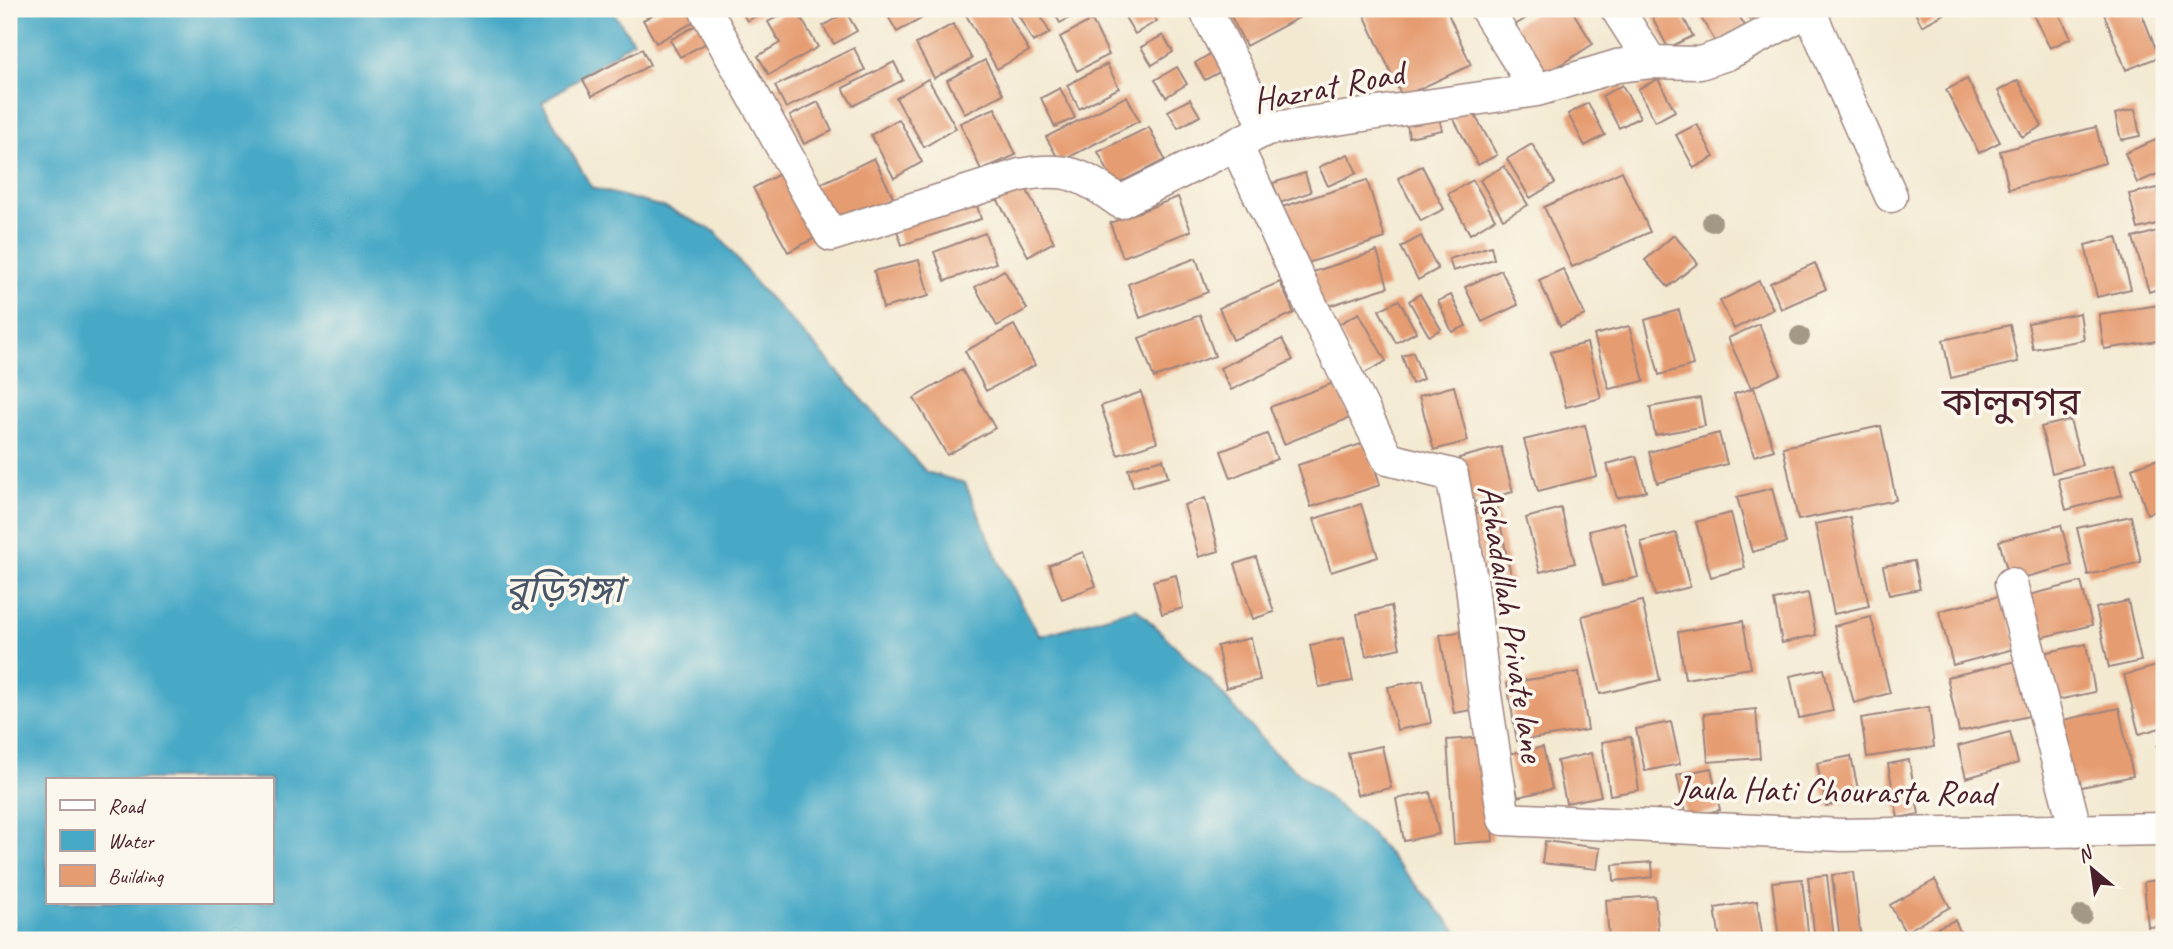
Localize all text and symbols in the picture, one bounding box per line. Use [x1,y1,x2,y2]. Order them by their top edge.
street label: Hazrat Road [1249,49,1412,123]
district label: কালুনগর [1941,379,2082,426]
street label: Ashadallah Private lane [1467,481,1556,767]
water label: বুড়িগঙ্গা [505,566,629,613]
street label: Jaula Hati Chourasta Road [1673,765,2000,816]
legend [46,778,273,904]
text: Road [108,793,147,819]
text: Water [108,828,155,854]
north arrow [2058,834,2128,904]
text: N [2073,840,2098,868]
text: Building [108,863,165,889]

